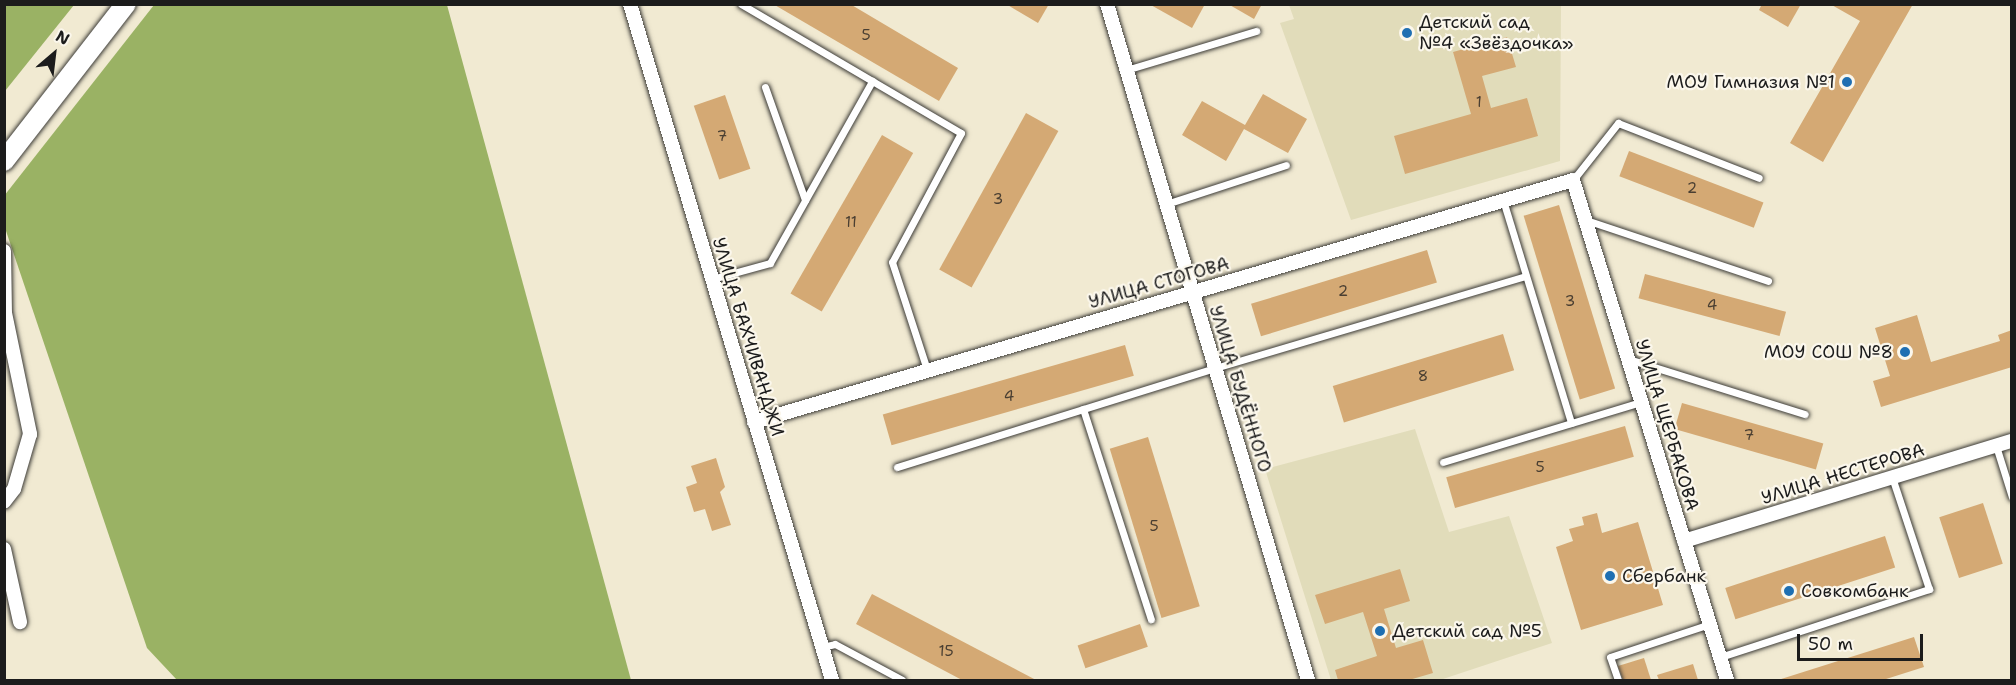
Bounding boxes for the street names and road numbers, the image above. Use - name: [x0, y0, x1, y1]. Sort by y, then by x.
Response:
- street label: УЛИЦА БАХЧИВАНДЖИ: [707, 235, 789, 439]
- street label: УЛИЦА СТОГОВА: [1086, 253, 1232, 313]
- street label: УЛИЦА БУДЁННОГО: [1204, 303, 1276, 475]
- street label: УЛИЦА ЩЕРБАКОВА: [1631, 337, 1703, 513]
- street label: УЛИЦА НЕСТЕРОВА: [1759, 439, 1927, 509]

